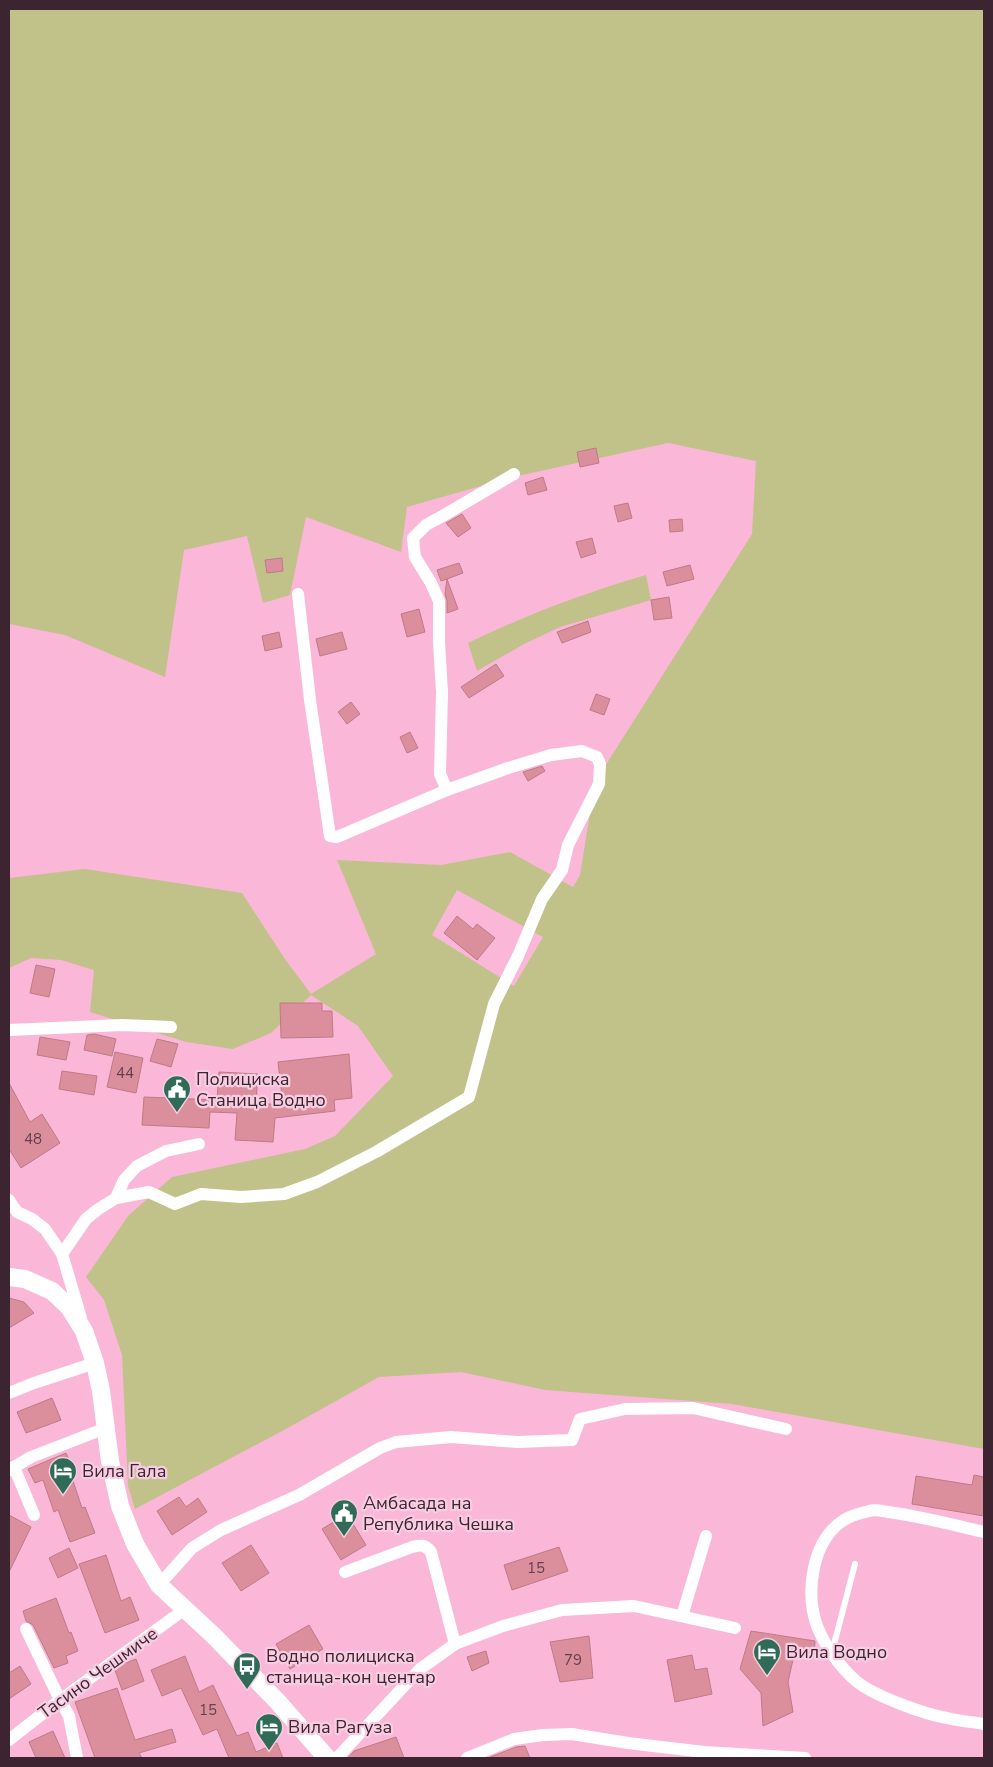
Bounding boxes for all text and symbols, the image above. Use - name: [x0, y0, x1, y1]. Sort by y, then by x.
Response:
- house number: 44: [116, 1063, 134, 1083]
- place label: Полициска Станица Водно: [196, 1067, 326, 1112]
- public building icon: Полициска Станица Водно: [162, 1074, 192, 1113]
- house number: 48: [24, 1129, 42, 1149]
- hotel icon: Вила Гала: [48, 1456, 78, 1495]
- place label: Вила Гала: [82, 1459, 166, 1483]
- place label: Амбасада на Република Чешка: [363, 1491, 514, 1536]
- public building icon: Амбасада на Република Чешка: [329, 1498, 359, 1537]
- house number: 15: [527, 1558, 545, 1578]
- street label: Тасино Чешмиче: [34, 1622, 162, 1724]
- hotel icon: Вила Водно: [752, 1637, 782, 1676]
- place label: Вила Водно: [786, 1640, 887, 1664]
- place label: Водно полициска станица-кон центар: [266, 1644, 436, 1689]
- house number: 79: [564, 1650, 582, 1670]
- bus stop icon: Водно полициска станица-кон центар: [232, 1651, 262, 1690]
- house number: 15: [199, 1700, 217, 1720]
- hotel icon: Вила Рагуза: [254, 1712, 284, 1751]
- place label: Вила Рагуза: [288, 1715, 392, 1739]

